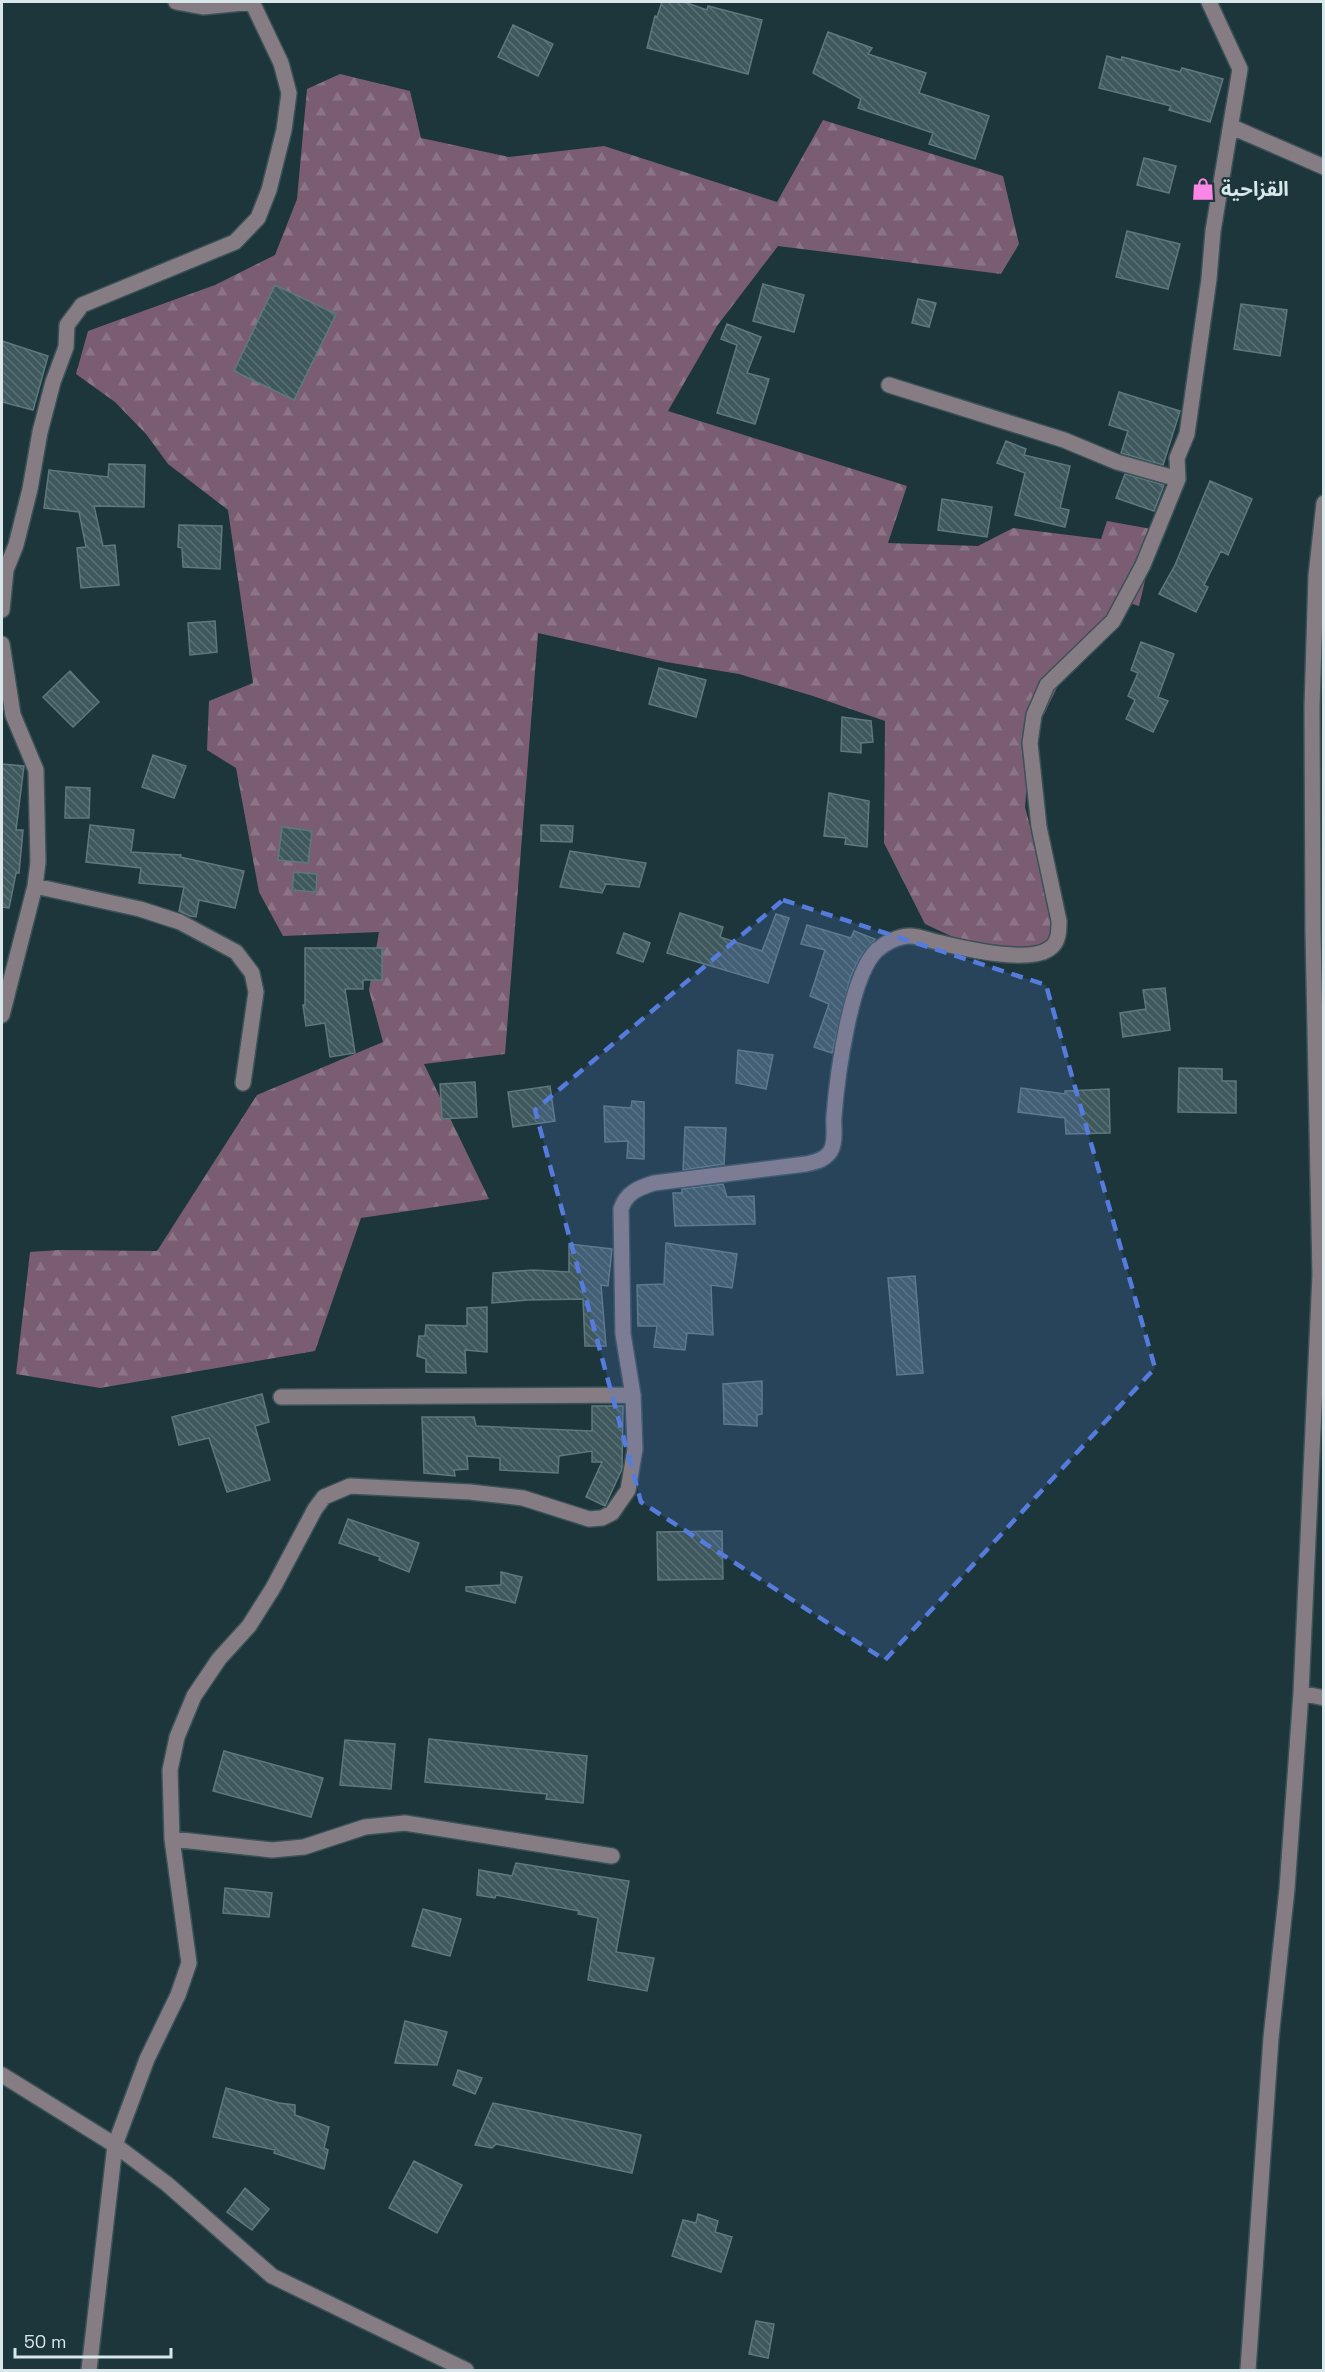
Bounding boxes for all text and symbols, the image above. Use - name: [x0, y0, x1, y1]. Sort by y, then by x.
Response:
- shop icon: القزاحية: [1190, 176, 1216, 202]
- place label: القزاحية: [1221, 176, 1289, 202]
- scale bar: [15, 2321, 171, 2359]
- text: 50 m: [24, 2330, 66, 2353]

